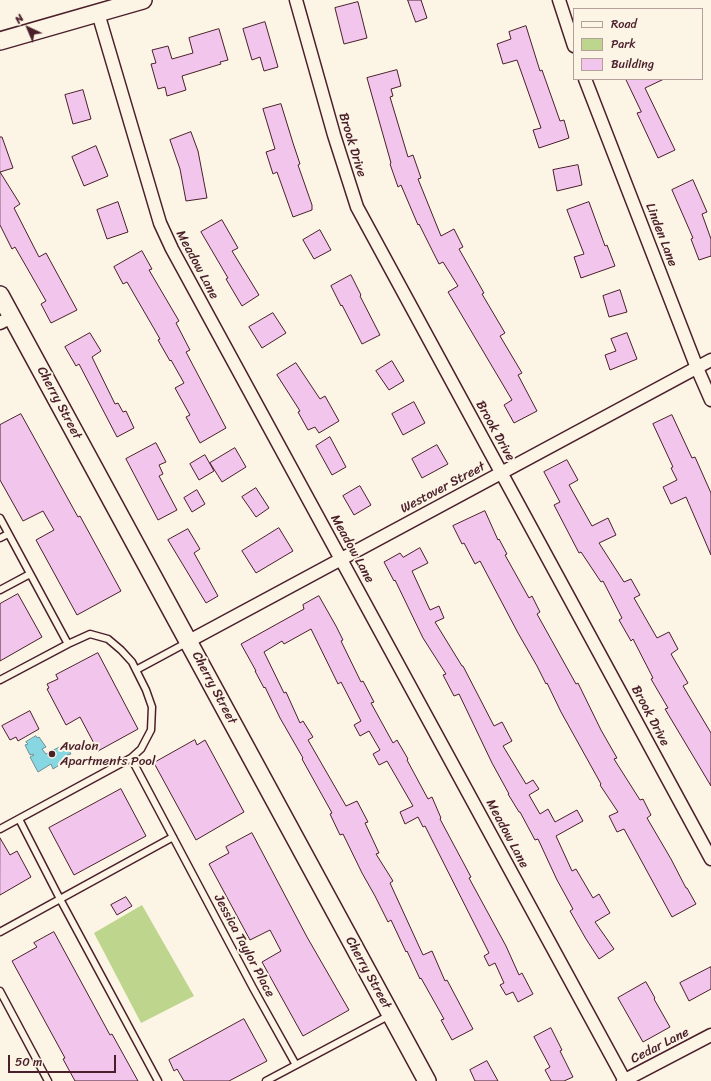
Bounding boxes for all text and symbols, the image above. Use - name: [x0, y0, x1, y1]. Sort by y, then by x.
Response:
- north arrow: [8, 8, 48, 48]
- legend: [573, 8, 703, 80]
- text: N: [10, 10, 29, 28]
- text: Road: [611, 13, 637, 35]
- text: Park: [611, 33, 636, 55]
- text: Building: [611, 53, 654, 75]
- street label: Brook Drive: [335, 111, 369, 179]
- street label: Linden Lane: [642, 201, 680, 269]
- street label: Meadow Lane: [172, 228, 222, 302]
- street label: Cherry Street: [33, 364, 85, 442]
- street label: Brook Drive: [472, 398, 518, 464]
- street label: Westover Street: [398, 459, 488, 517]
- street label: Meadow Lane: [327, 512, 377, 586]
- street label: Cherry Street: [188, 649, 240, 727]
- street label: Brook Drive: [628, 683, 672, 749]
- place label: Avalon Apartments Pool: [60, 739, 156, 770]
- marker: Avalon Apartments Pool: [47, 749, 57, 759]
- street label: Meadow Lane: [482, 797, 532, 871]
- street label: Jessica Taylor Place: [210, 892, 278, 1000]
- street label: Cherry Street: [342, 934, 394, 1012]
- street label: Cedar Lane: [628, 1025, 692, 1067]
- scale bar: [10, 1047, 118, 1073]
- text: 50 m: [15, 1051, 42, 1073]

